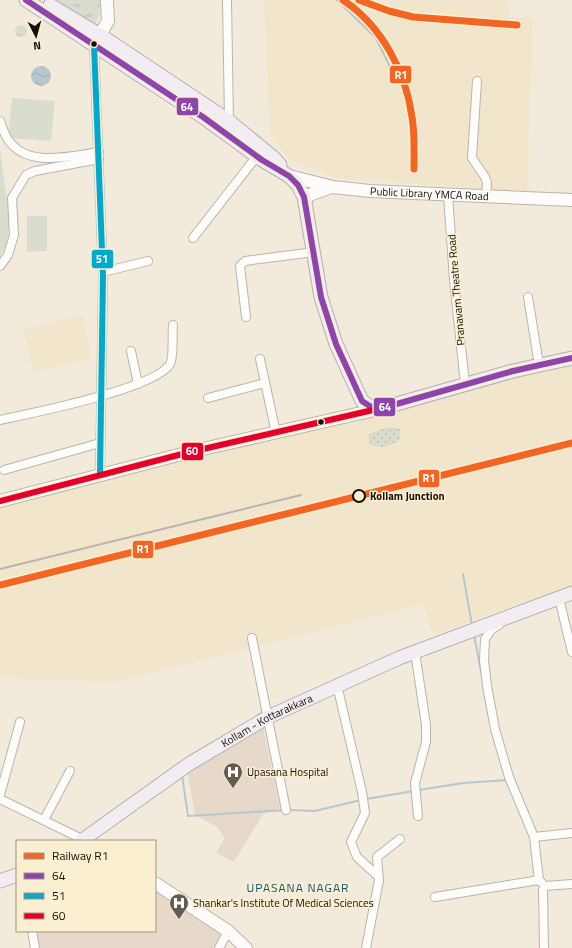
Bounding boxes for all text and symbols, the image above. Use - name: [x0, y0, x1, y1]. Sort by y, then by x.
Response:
- north arrow: [16, 16, 56, 56]
- text: N: [32, 38, 42, 54]
- unlabelled marker: [89, 39, 99, 49]
- line badge: R1: [389, 65, 412, 84]
- text: R1: [395, 67, 407, 83]
- line badge: 64: [176, 97, 199, 116]
- text: 64: [181, 99, 193, 115]
- street label: Public Library YMCA Road: [370, 183, 489, 204]
- street label: Pranavam Theatre Road: [443, 234, 469, 346]
- line badge: 51: [91, 249, 114, 269]
- text: 51: [96, 251, 108, 267]
- line badge: 64: [373, 397, 396, 417]
- text: 64: [379, 399, 391, 415]
- unlabelled marker: [316, 417, 326, 427]
- line badge: 60: [181, 442, 204, 461]
- text: 60: [186, 443, 198, 459]
- line badge: R1: [418, 469, 440, 488]
- text: R1: [423, 470, 435, 486]
- place label: Kollam Junction: [370, 488, 445, 504]
- marker: Kollam Junction: [352, 489, 366, 503]
- line badge: R1: [132, 540, 154, 559]
- text: R1: [137, 541, 149, 557]
- street label: Kollam - Kottarakkara: [218, 690, 316, 751]
- hospital icon: Upasana Hospital: [222, 761, 244, 789]
- place label: Upasana Hospital: [247, 764, 328, 780]
- legend: [16, 840, 156, 932]
- text: Railway R1: [52, 846, 108, 865]
- text: 64: [52, 866, 66, 885]
- district label: UPASANA NAGAR: [246, 878, 350, 897]
- text: 51: [52, 886, 65, 905]
- hospital icon: Shankar's Institute Of Medical Sciences: [168, 892, 190, 920]
- place label: Shankar's Institute Of Medical Sciences: [193, 895, 374, 911]
- text: 60: [52, 906, 66, 925]

